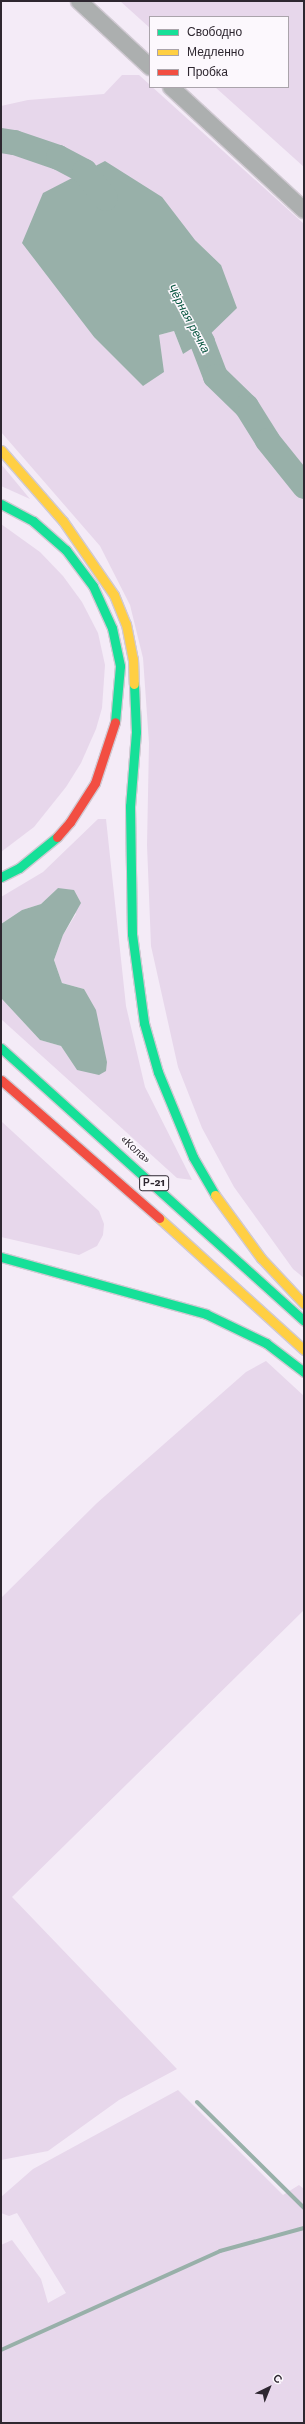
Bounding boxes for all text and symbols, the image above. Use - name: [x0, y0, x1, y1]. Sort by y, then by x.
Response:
- legend: [149, 16, 289, 88]
- text: Свободно: [187, 25, 242, 39]
- text: Медленно: [187, 45, 244, 59]
- text: Пробка: [187, 65, 228, 79]
- water label: Чёрная речка: [164, 282, 212, 356]
- street label: «Кола»: [117, 1133, 153, 1167]
- road number: Р-21: [139, 1175, 169, 1191]
- north arrow: [249, 2368, 289, 2408]
- text: С: [270, 2371, 285, 2386]

